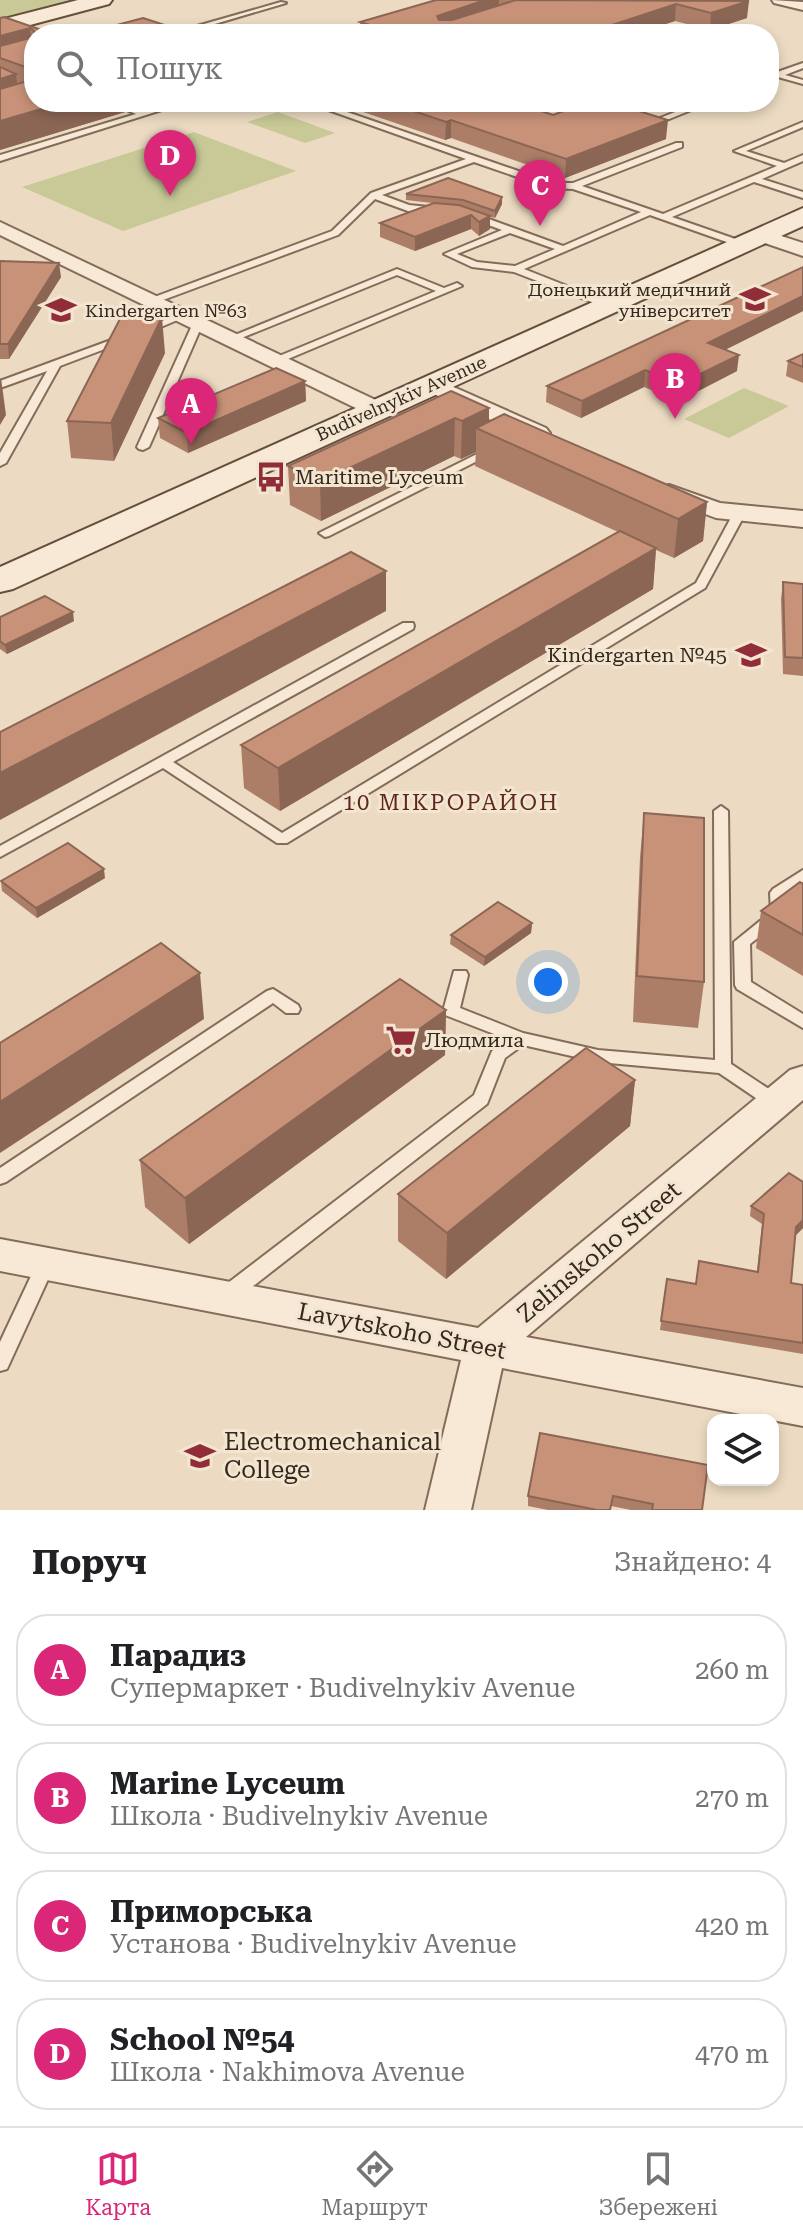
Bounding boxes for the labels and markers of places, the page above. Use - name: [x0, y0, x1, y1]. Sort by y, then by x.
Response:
- pin: D: [144, 130, 196, 196]
- pin: C: [514, 160, 566, 226]
- place label: Донецький медичний університет: [528, 279, 731, 321]
- school or university icon: Донецький медичний університет: [738, 282, 772, 316]
- school or university icon: Kindergarten №63: [44, 293, 78, 327]
- place label: Kindergarten №63: [85, 300, 247, 321]
- pin: B: [649, 353, 701, 419]
- pin: A: [165, 378, 217, 444]
- bus stop icon: Maritime Lyceum: [254, 460, 288, 494]
- place label: Maritime Lyceum: [295, 465, 464, 489]
- school or university icon: Kindergarten №45: [734, 638, 768, 672]
- place label: Kindergarten №45: [547, 643, 727, 667]
- supermarket icon: Людмила: [384, 1023, 418, 1057]
- place label: Людмила: [425, 1028, 524, 1052]
- place label: Electromechanical College: [224, 1428, 441, 1484]
- school or university icon: Electromechanical College: [183, 1439, 217, 1473]

